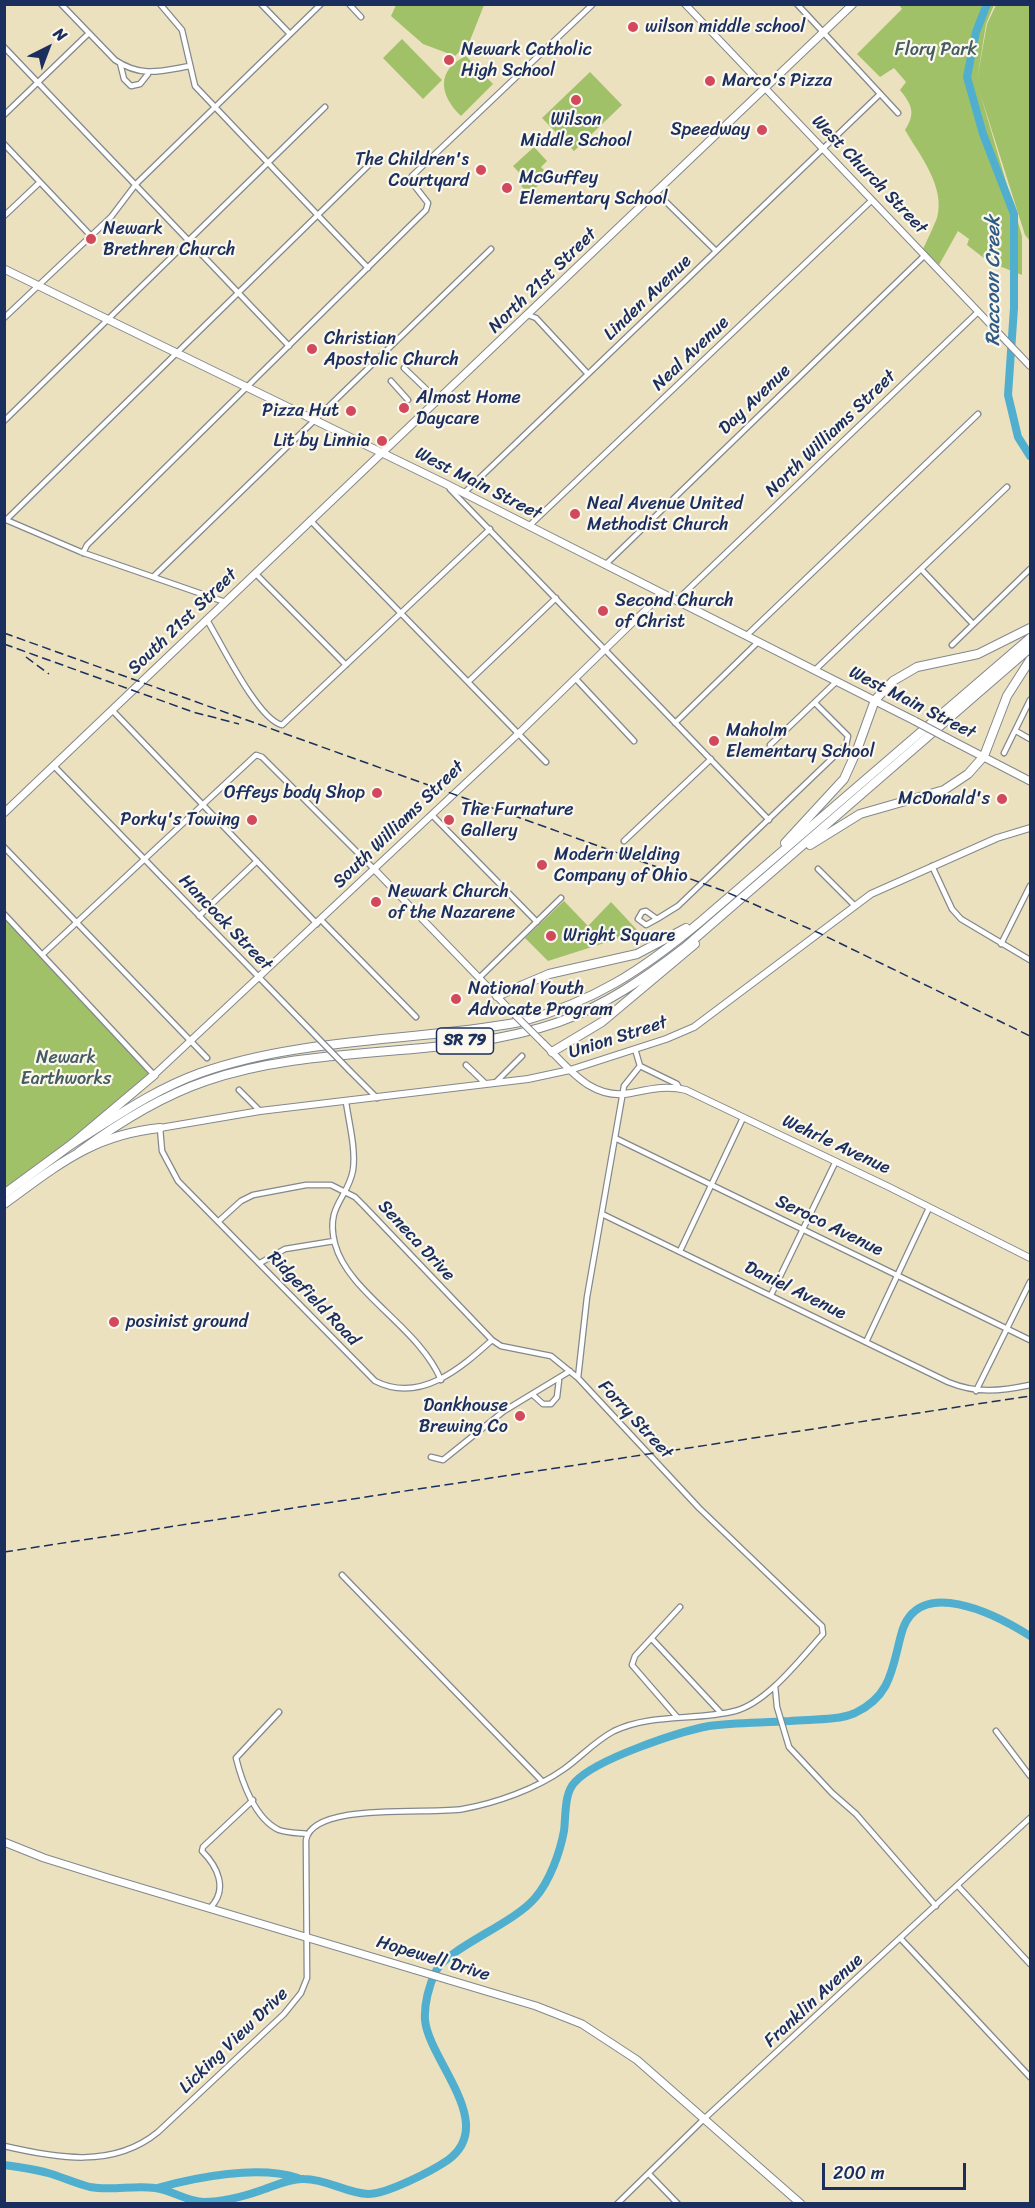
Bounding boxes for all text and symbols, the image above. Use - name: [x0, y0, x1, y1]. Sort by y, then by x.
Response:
- place label: wilson middle school: [645, 16, 805, 38]
- north arrow: [18, 18, 78, 78]
- text: N: [47, 20, 74, 49]
- marker: wilson middle school: [626, 20, 640, 34]
- place label: Newark Catholic High School: [461, 39, 592, 82]
- park label: Flory Park: [895, 39, 977, 61]
- marker: Newark Catholic High School: [442, 53, 456, 67]
- place label: Marco's Pizza: [722, 70, 832, 92]
- marker: Marco's Pizza: [703, 74, 717, 88]
- marker: Wilson Middle School: [569, 93, 583, 107]
- place label: Wilson Middle School: [521, 109, 631, 152]
- street label: West Church Street: [807, 111, 931, 239]
- place label: Speedway: [670, 119, 750, 141]
- marker: Speedway: [755, 123, 769, 137]
- place label: The Children's Courtyard: [355, 149, 469, 192]
- marker: The Children's Courtyard: [474, 163, 488, 177]
- place label: McGuffey Elementary School: [519, 167, 668, 210]
- marker: McGuffey Elementary School: [500, 181, 514, 195]
- water label: Raccoon Creek: [982, 216, 1006, 346]
- place label: Newark Brethren Church: [103, 218, 235, 260]
- street label: North 21st Street: [484, 224, 602, 338]
- marker: Newark Brethren Church: [84, 232, 98, 246]
- street label: Linden Avenue: [600, 251, 696, 345]
- street label: Neal Avenue: [648, 312, 734, 396]
- place label: Christian Apostolic Church: [324, 328, 459, 370]
- marker: Christian Apostolic Church: [305, 342, 319, 356]
- street label: Day Avenue: [715, 361, 795, 439]
- street label: North Williams Street: [761, 366, 901, 502]
- place label: Almost Home Daycare: [416, 387, 521, 430]
- place label: Pizza Hut: [262, 400, 339, 422]
- marker: Almost Home Daycare: [397, 401, 411, 415]
- marker: Pizza Hut: [344, 404, 358, 418]
- place label: Lit by Linnia: [274, 430, 370, 452]
- marker: Lit by Linnia: [375, 434, 389, 448]
- street label: West Main Street: [411, 443, 545, 525]
- place label: Neal Avenue United Methodist Church: [587, 493, 743, 536]
- marker: Neal Avenue United Methodist Church: [568, 507, 582, 521]
- street label: South 21st Street: [124, 564, 242, 680]
- place label: Second Church of Christ: [615, 590, 734, 632]
- marker: Second Church of Christ: [596, 604, 610, 618]
- street label: West Main Street: [845, 662, 979, 744]
- place label: Maholm Elementary School: [726, 720, 875, 762]
- marker: Maholm Elementary School: [707, 734, 721, 748]
- street label: South Williams Street: [329, 757, 469, 893]
- place label: Offeys body Shop: [224, 782, 365, 804]
- marker: Offeys body Shop: [370, 786, 384, 800]
- place label: McDonald's: [898, 788, 990, 810]
- marker: McDonald's: [995, 792, 1009, 806]
- place label: The Furnature Gallery: [461, 799, 573, 842]
- place label: Porky's Towing: [120, 809, 240, 831]
- marker: Porky's Towing: [245, 813, 259, 827]
- marker: The Furnature Gallery: [442, 813, 456, 827]
- place label: Modern Welding Company of Ohio: [554, 844, 688, 886]
- marker: Modern Welding Company of Ohio: [535, 858, 549, 872]
- street label: Hancock Street: [174, 870, 276, 976]
- place label: Newark Church of the Nazarene: [388, 881, 515, 924]
- marker: Newark Church of the Nazarene: [369, 895, 383, 909]
- place label: Wright Square: [563, 925, 675, 947]
- marker: Wright Square: [544, 929, 558, 943]
- place label: National Youth Advocate Program: [468, 978, 613, 1020]
- marker: National Youth Advocate Program: [449, 992, 463, 1006]
- street label: Union Street: [566, 1012, 670, 1064]
- road number: SR 79: [436, 1028, 494, 1054]
- park label: Newark Earthworks: [21, 1047, 111, 1090]
- street label: Wehrle Avenue: [779, 1111, 893, 1179]
- street label: Seroco Avenue: [772, 1191, 886, 1261]
- street label: Seneca Drive: [373, 1196, 459, 1286]
- street label: Ridgefield Road: [262, 1247, 364, 1351]
- street label: Daniel Avenue: [741, 1257, 849, 1325]
- place label: posinist ground: [126, 1311, 248, 1333]
- marker: posinist ground: [107, 1315, 121, 1329]
- street label: Forry Street: [593, 1376, 677, 1464]
- place label: Dankhouse Brewing Co: [419, 1395, 508, 1438]
- marker: Dankhouse Brewing Co: [513, 1409, 527, 1423]
- street label: Hopewell Drive: [374, 1932, 492, 1986]
- street label: Franklin Avenue: [760, 1950, 868, 2052]
- street label: Licking View Drive: [175, 1984, 293, 2098]
- scale bar: [825, 2151, 969, 2189]
- text: 200 m: [833, 2157, 885, 2189]

